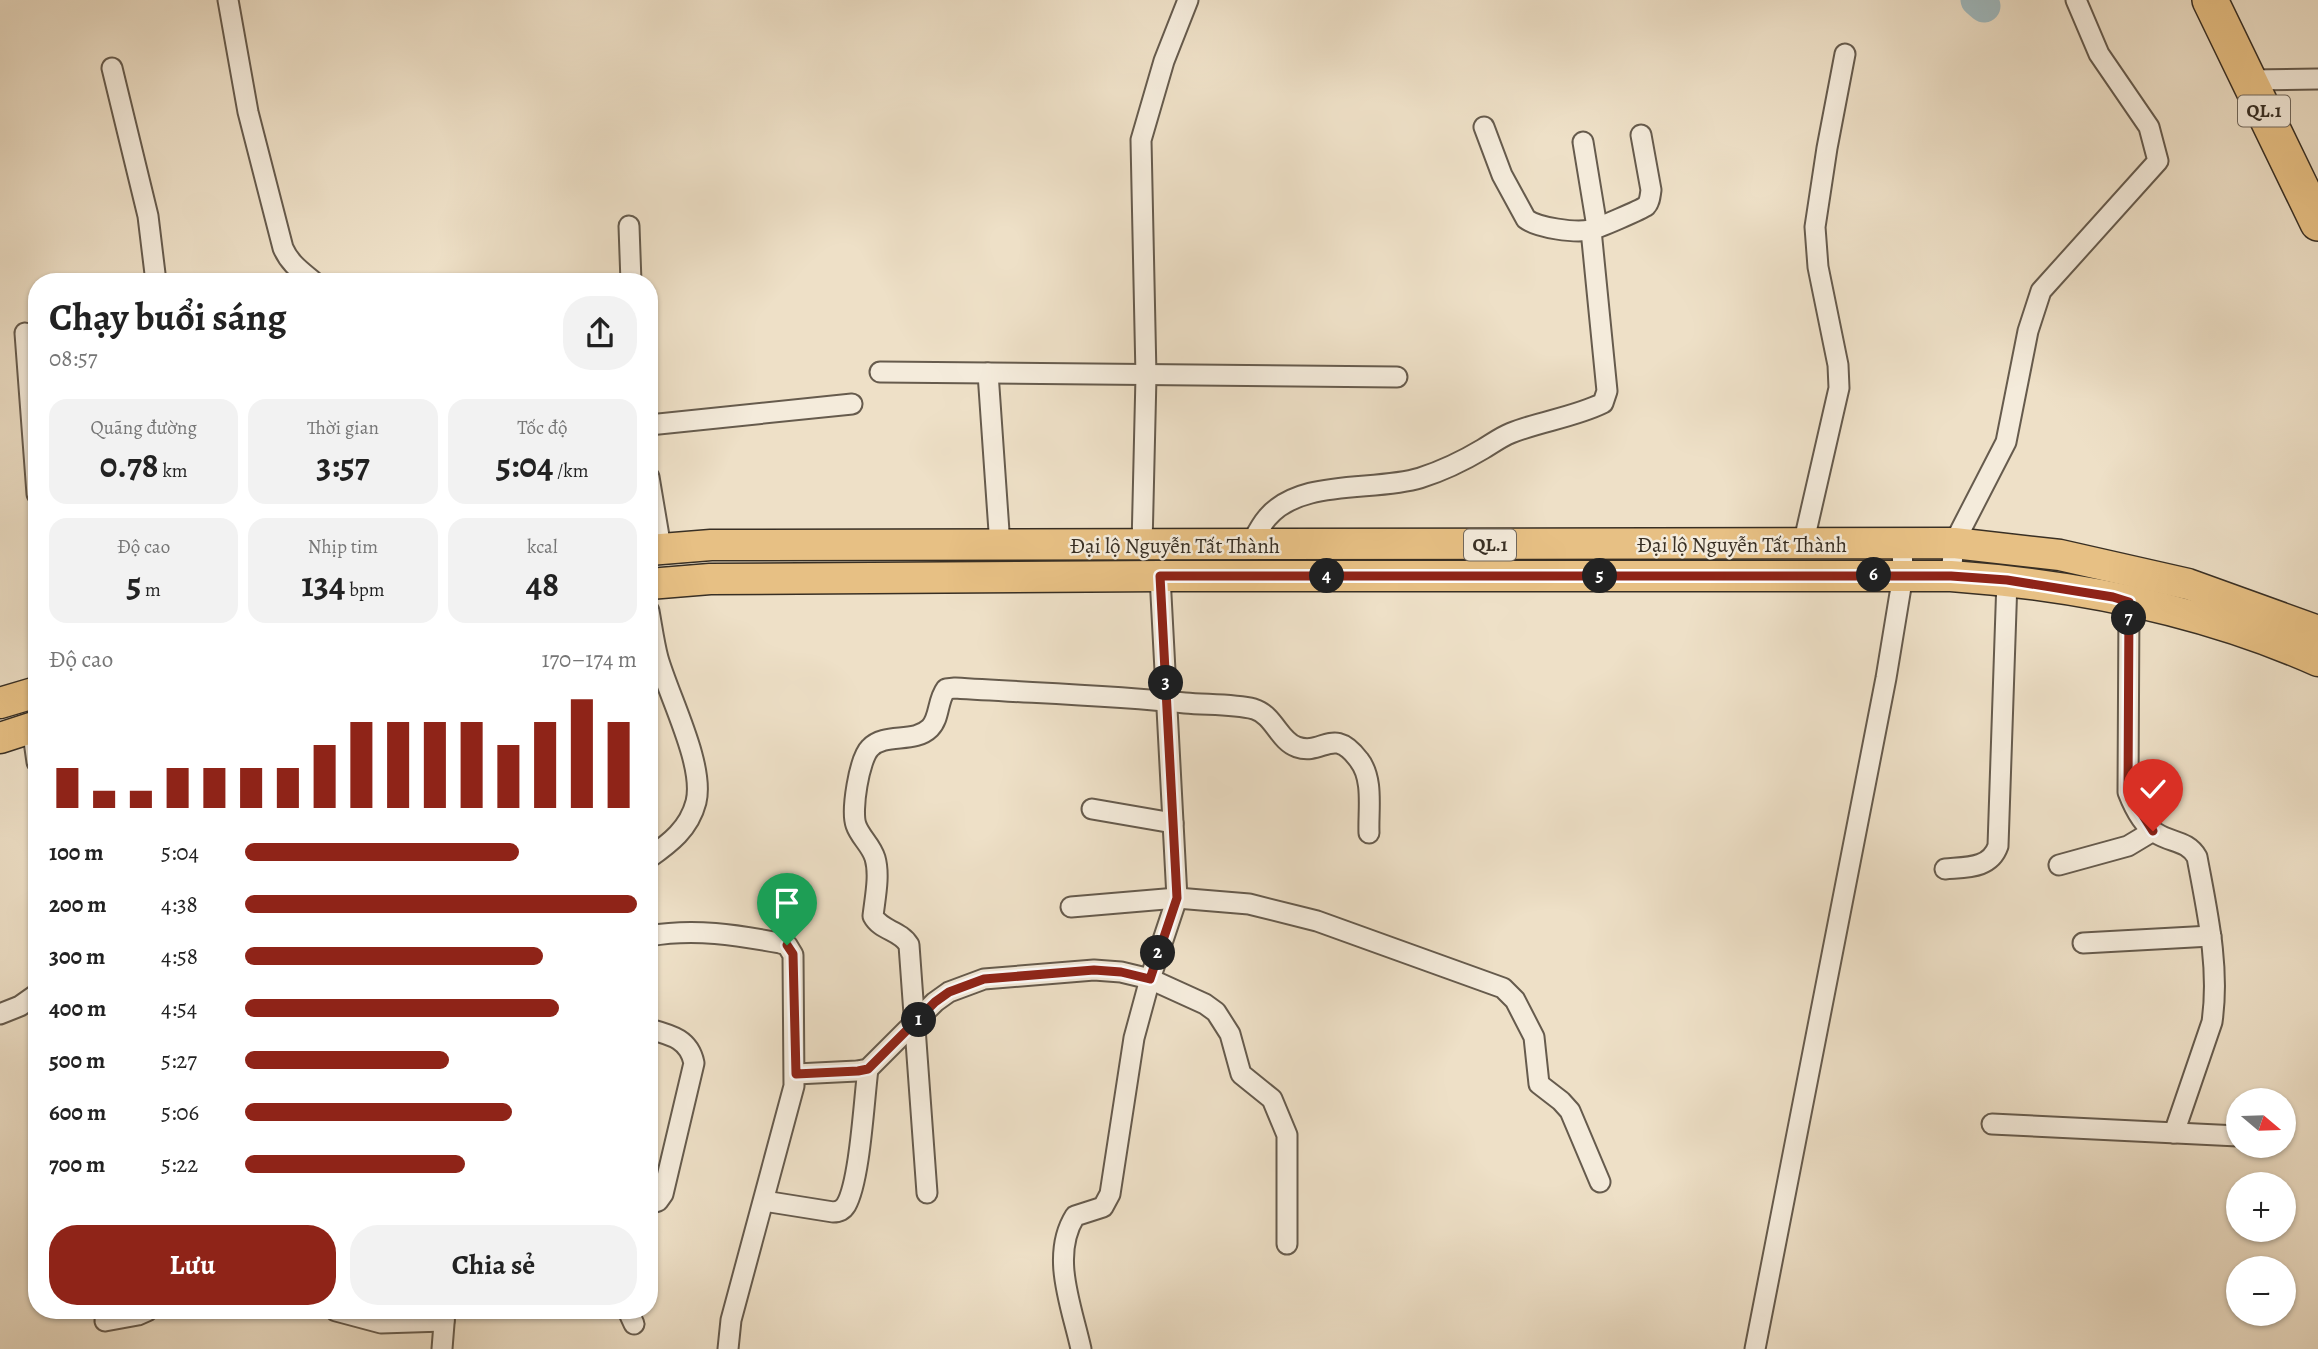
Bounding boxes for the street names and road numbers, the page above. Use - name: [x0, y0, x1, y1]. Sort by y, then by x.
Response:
- road number: QL.1: [2238, 96, 2290, 127]
- road number: QL.1: [1464, 530, 1516, 560]
- street label: Đại lộ Nguyễn Tất Thành: [1637, 531, 1847, 559]
- street label: Đại lộ Nguyễn Tất Thành: [1070, 532, 1280, 560]

